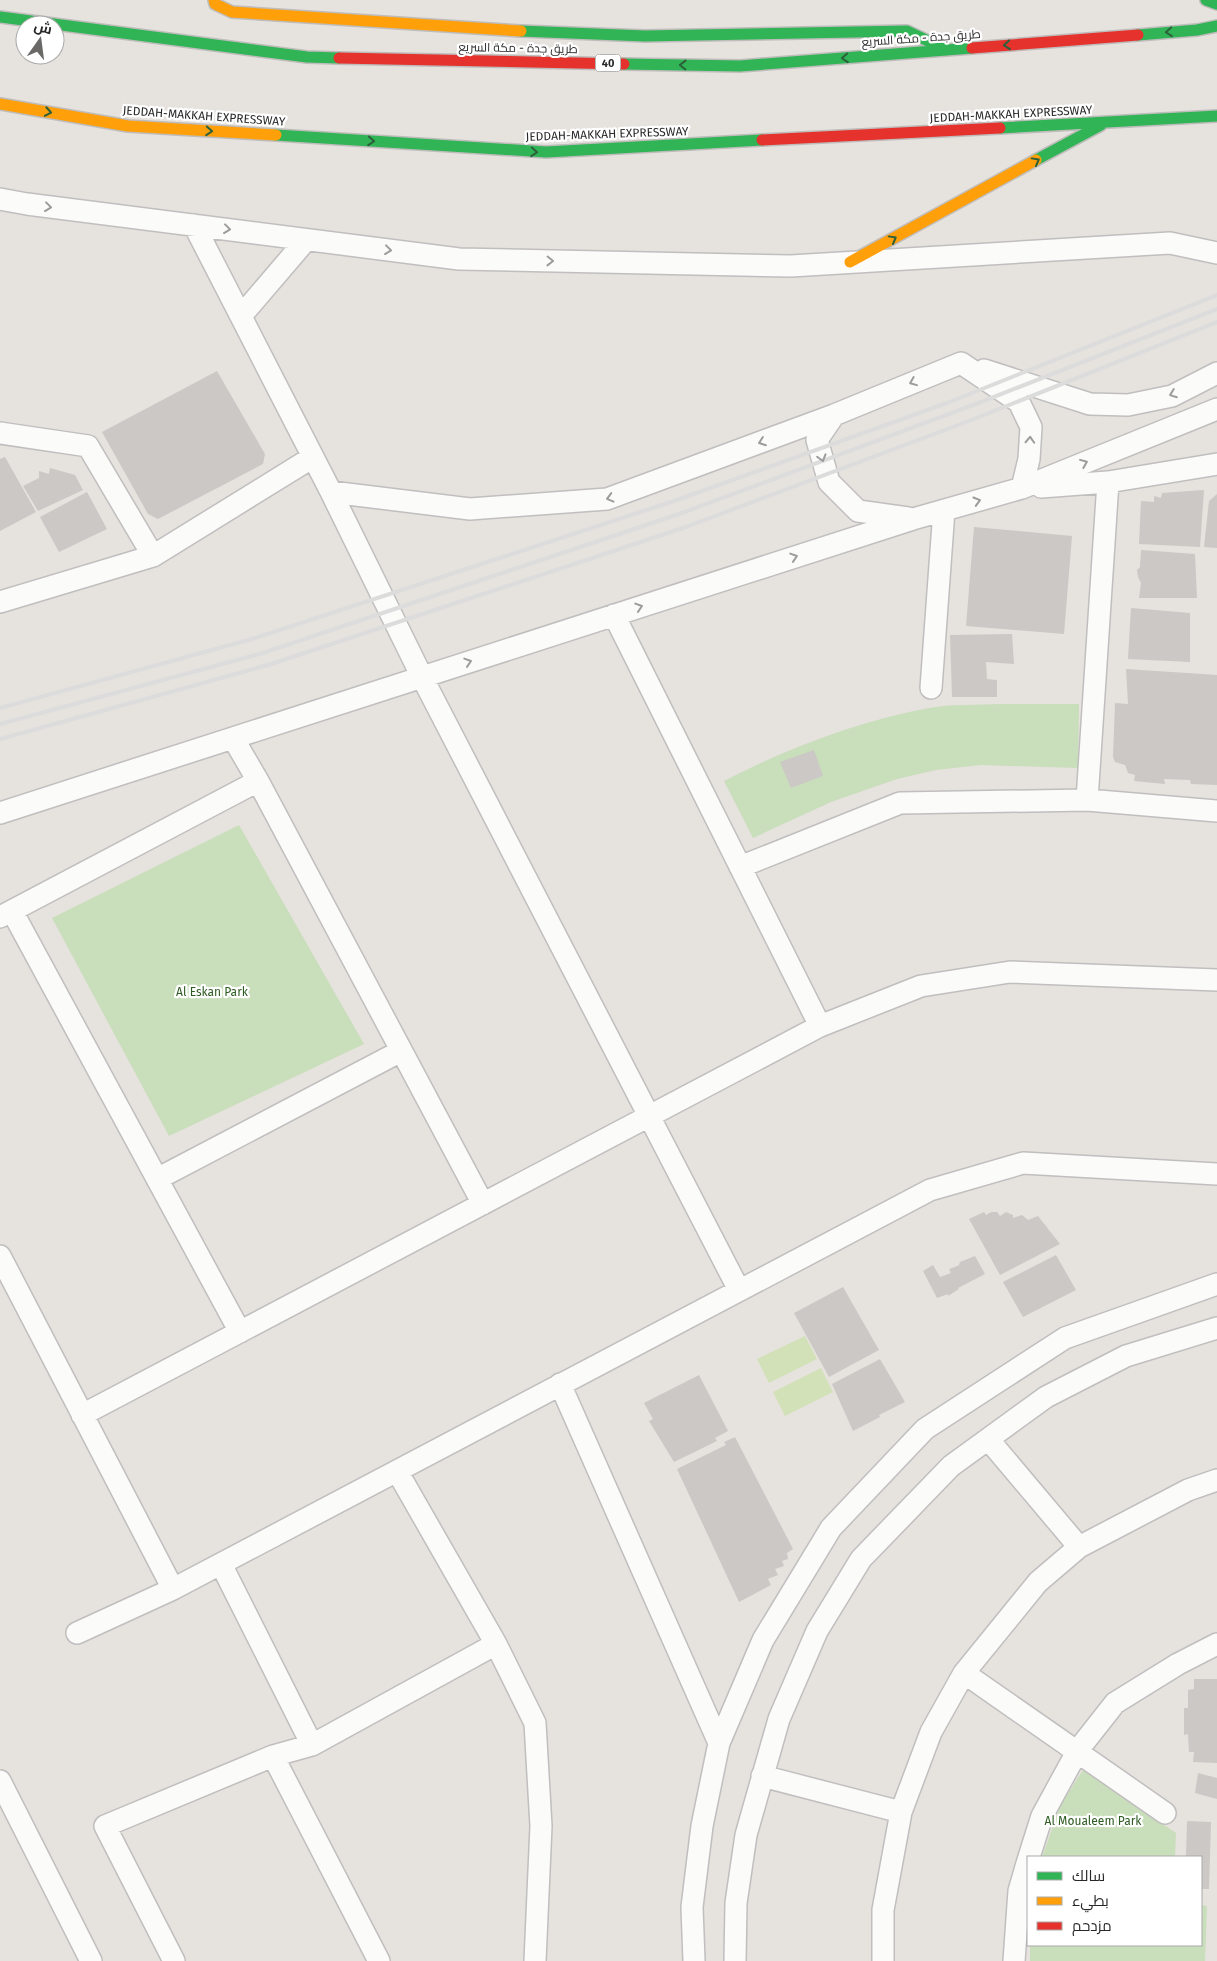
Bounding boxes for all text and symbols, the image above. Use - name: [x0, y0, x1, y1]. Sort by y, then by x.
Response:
- north arrow: [15, 15, 65, 65]
- text: ش: [32, 17, 54, 38]
- one-way arrow: [1164, 26, 1172, 37]
- street label: طريق جدة - مكة السريع: [861, 27, 981, 50]
- one-way arrow: [1003, 39, 1011, 50]
- street label: طريق جدة - مكة السريع: [458, 40, 578, 57]
- one-way arrow: [841, 52, 849, 63]
- road number: 40: [596, 54, 620, 72]
- one-way arrow: [678, 59, 686, 70]
- street label: JEDDAH-MAKKAH EXPRESSWAY: [122, 103, 286, 129]
- street label: JEDDAH-MAKKAH EXPRESSWAY: [929, 103, 1093, 125]
- one-way arrow: [44, 107, 52, 117]
- street label: JEDDAH-MAKKAH EXPRESSWAY: [525, 124, 689, 144]
- one-way arrow: [205, 125, 213, 136]
- one-way arrow: [368, 136, 376, 147]
- one-way arrow: [530, 146, 538, 157]
- one-way arrow: [1030, 157, 1039, 167]
- one-way arrow: [44, 201, 52, 212]
- one-way arrow: [222, 224, 231, 234]
- one-way arrow: [888, 235, 897, 245]
- one-way arrow: [384, 244, 392, 255]
- one-way arrow: [546, 256, 554, 266]
- one-way arrow: [909, 376, 918, 387]
- one-way arrow: [1169, 388, 1178, 399]
- one-way arrow: [758, 436, 767, 446]
- one-way arrow: [1024, 436, 1035, 444]
- one-way arrow: [817, 453, 827, 461]
- one-way arrow: [1079, 459, 1088, 470]
- one-way arrow: [606, 492, 614, 502]
- one-way arrow: [973, 497, 981, 507]
- one-way arrow: [789, 553, 798, 563]
- one-way arrow: [635, 603, 643, 613]
- one-way arrow: [463, 658, 472, 668]
- park label: Al Eskan Park: [176, 985, 249, 999]
- park label: Al Moualeem Park: [1045, 1814, 1142, 1828]
- legend: [1027, 1856, 1202, 1946]
- text: سالك: [1072, 1867, 1105, 1885]
- text: بطيء: [1072, 1892, 1109, 1913]
- text: مزدحم: [1072, 1917, 1112, 1936]

